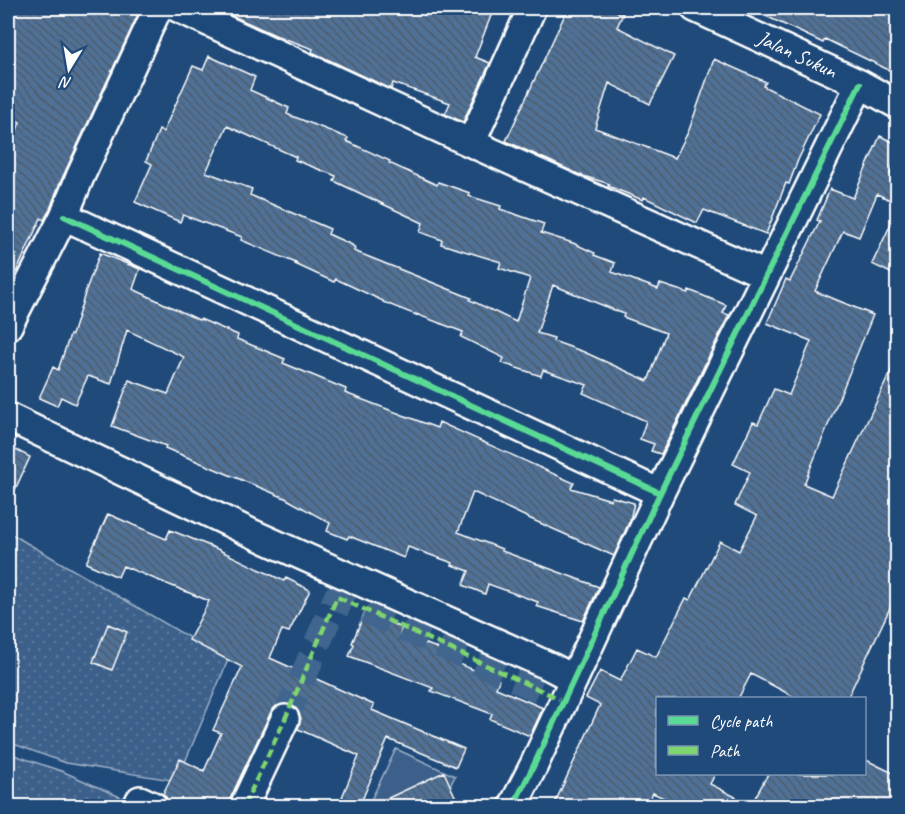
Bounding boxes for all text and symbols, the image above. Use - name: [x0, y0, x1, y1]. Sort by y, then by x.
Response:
- street label: Jalan Sukun: [752, 24, 841, 84]
- north arrow: [39, 39, 99, 99]
- text: N: [57, 71, 73, 94]
- legend: [656, 697, 866, 775]
- text: Cycle path: [710, 710, 773, 732]
- text: Path: [710, 740, 740, 762]

